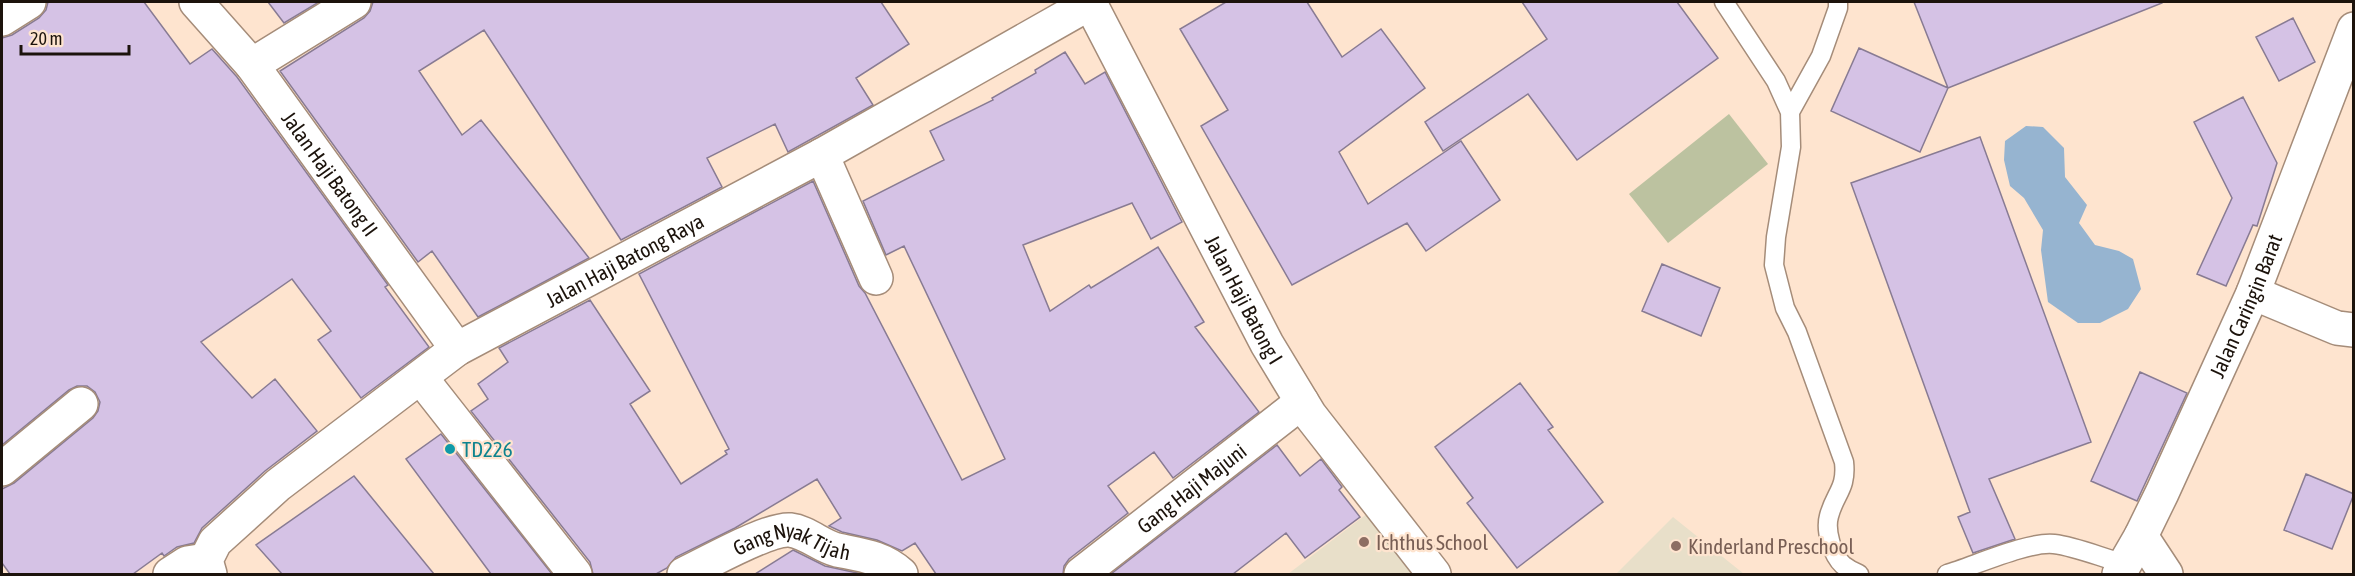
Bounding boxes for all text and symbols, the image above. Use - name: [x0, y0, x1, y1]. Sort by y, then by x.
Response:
- scale bar: [21, 18, 129, 56]
- text: 20 m: [30, 28, 62, 49]
- street label: Jalan Haji Batong II: [277, 106, 383, 240]
- street label: Jalan Haji Batong Raya: [541, 208, 708, 312]
- street label: Jalan Caringin Barat: [2204, 230, 2286, 381]
- street label: Jalan Haji Batong I: [1200, 231, 1288, 368]
- place label: TD226: [462, 437, 513, 461]
- street label: Gang Haji Majuni: [1132, 438, 1251, 538]
- marker: TD226: [443, 442, 457, 456]
- street label: Gang Nyak Tijah: [729, 518, 852, 564]
- place label: Ichthus School: [1376, 530, 1488, 554]
- place label: Kinderland Preschool: [1688, 534, 1854, 558]
- marker: Ichthus School: [1357, 535, 1371, 549]
- marker: Kinderland Preschool: [1669, 539, 1683, 553]

